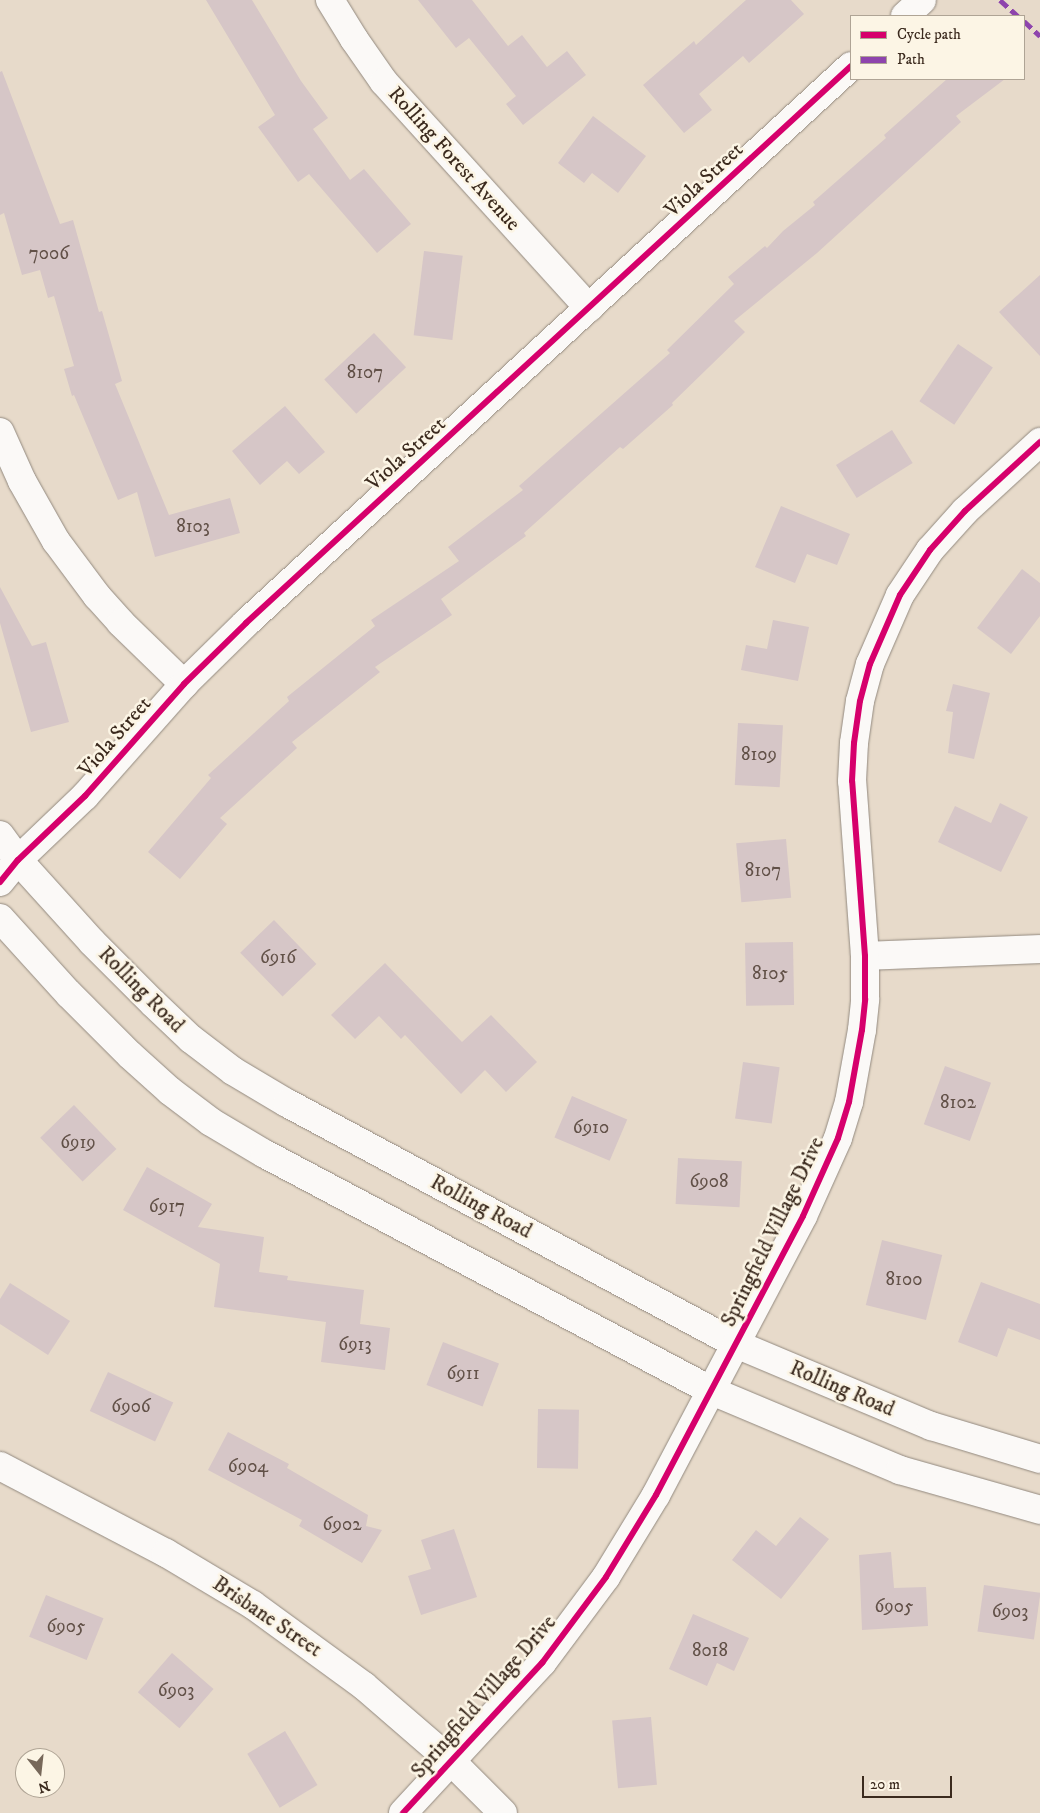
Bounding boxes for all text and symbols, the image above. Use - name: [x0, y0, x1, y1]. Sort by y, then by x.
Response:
- legend: [850, 15, 1025, 80]
- text: Cycle path: [897, 25, 961, 44]
- text: Path: [897, 50, 925, 69]
- street label: Rolling Forest Avenue: [383, 82, 525, 236]
- street label: Viola Street: [660, 137, 748, 223]
- house number: 7006: [29, 243, 69, 265]
- house number: 8107: [347, 362, 383, 384]
- street label: Viola Street: [361, 412, 451, 496]
- house number: 8103: [176, 516, 210, 538]
- street label: Viola Street: [73, 692, 157, 782]
- house number: 8109: [741, 744, 777, 766]
- house number: 8107: [745, 860, 781, 882]
- street label: Rolling Road: [93, 942, 189, 1038]
- house number: 6916: [260, 947, 296, 969]
- house number: 8105: [752, 963, 788, 985]
- house number: 8102: [940, 1092, 976, 1114]
- house number: 6910: [573, 1117, 609, 1139]
- house number: 6919: [60, 1132, 96, 1154]
- street label: Springfield Village Drive: [716, 1133, 830, 1331]
- street label: Rolling Road: [426, 1170, 536, 1244]
- house number: 6908: [689, 1171, 729, 1193]
- house number: 6917: [149, 1196, 185, 1218]
- house number: 8100: [886, 1269, 922, 1291]
- house number: 6913: [338, 1334, 372, 1356]
- street label: Rolling Road: [786, 1356, 898, 1422]
- house number: 6911: [446, 1363, 480, 1385]
- house number: 6906: [111, 1396, 151, 1418]
- house number: 6904: [228, 1456, 268, 1478]
- house number: 6902: [323, 1514, 361, 1536]
- street label: Brisbane Street: [208, 1571, 326, 1663]
- house number: 6905: [874, 1596, 914, 1618]
- house number: 6903: [992, 1601, 1028, 1623]
- street label: Springfield Village Drive: [406, 1610, 562, 1784]
- house number: 6905: [46, 1616, 86, 1638]
- house number: 8018: [692, 1640, 728, 1662]
- house number: 6903: [158, 1680, 194, 1702]
- north arrow: [15, 1748, 65, 1798]
- scale bar: [865, 1766, 955, 1798]
- text: 20 m: [870, 1775, 900, 1794]
- text: N: [36, 1776, 52, 1797]

